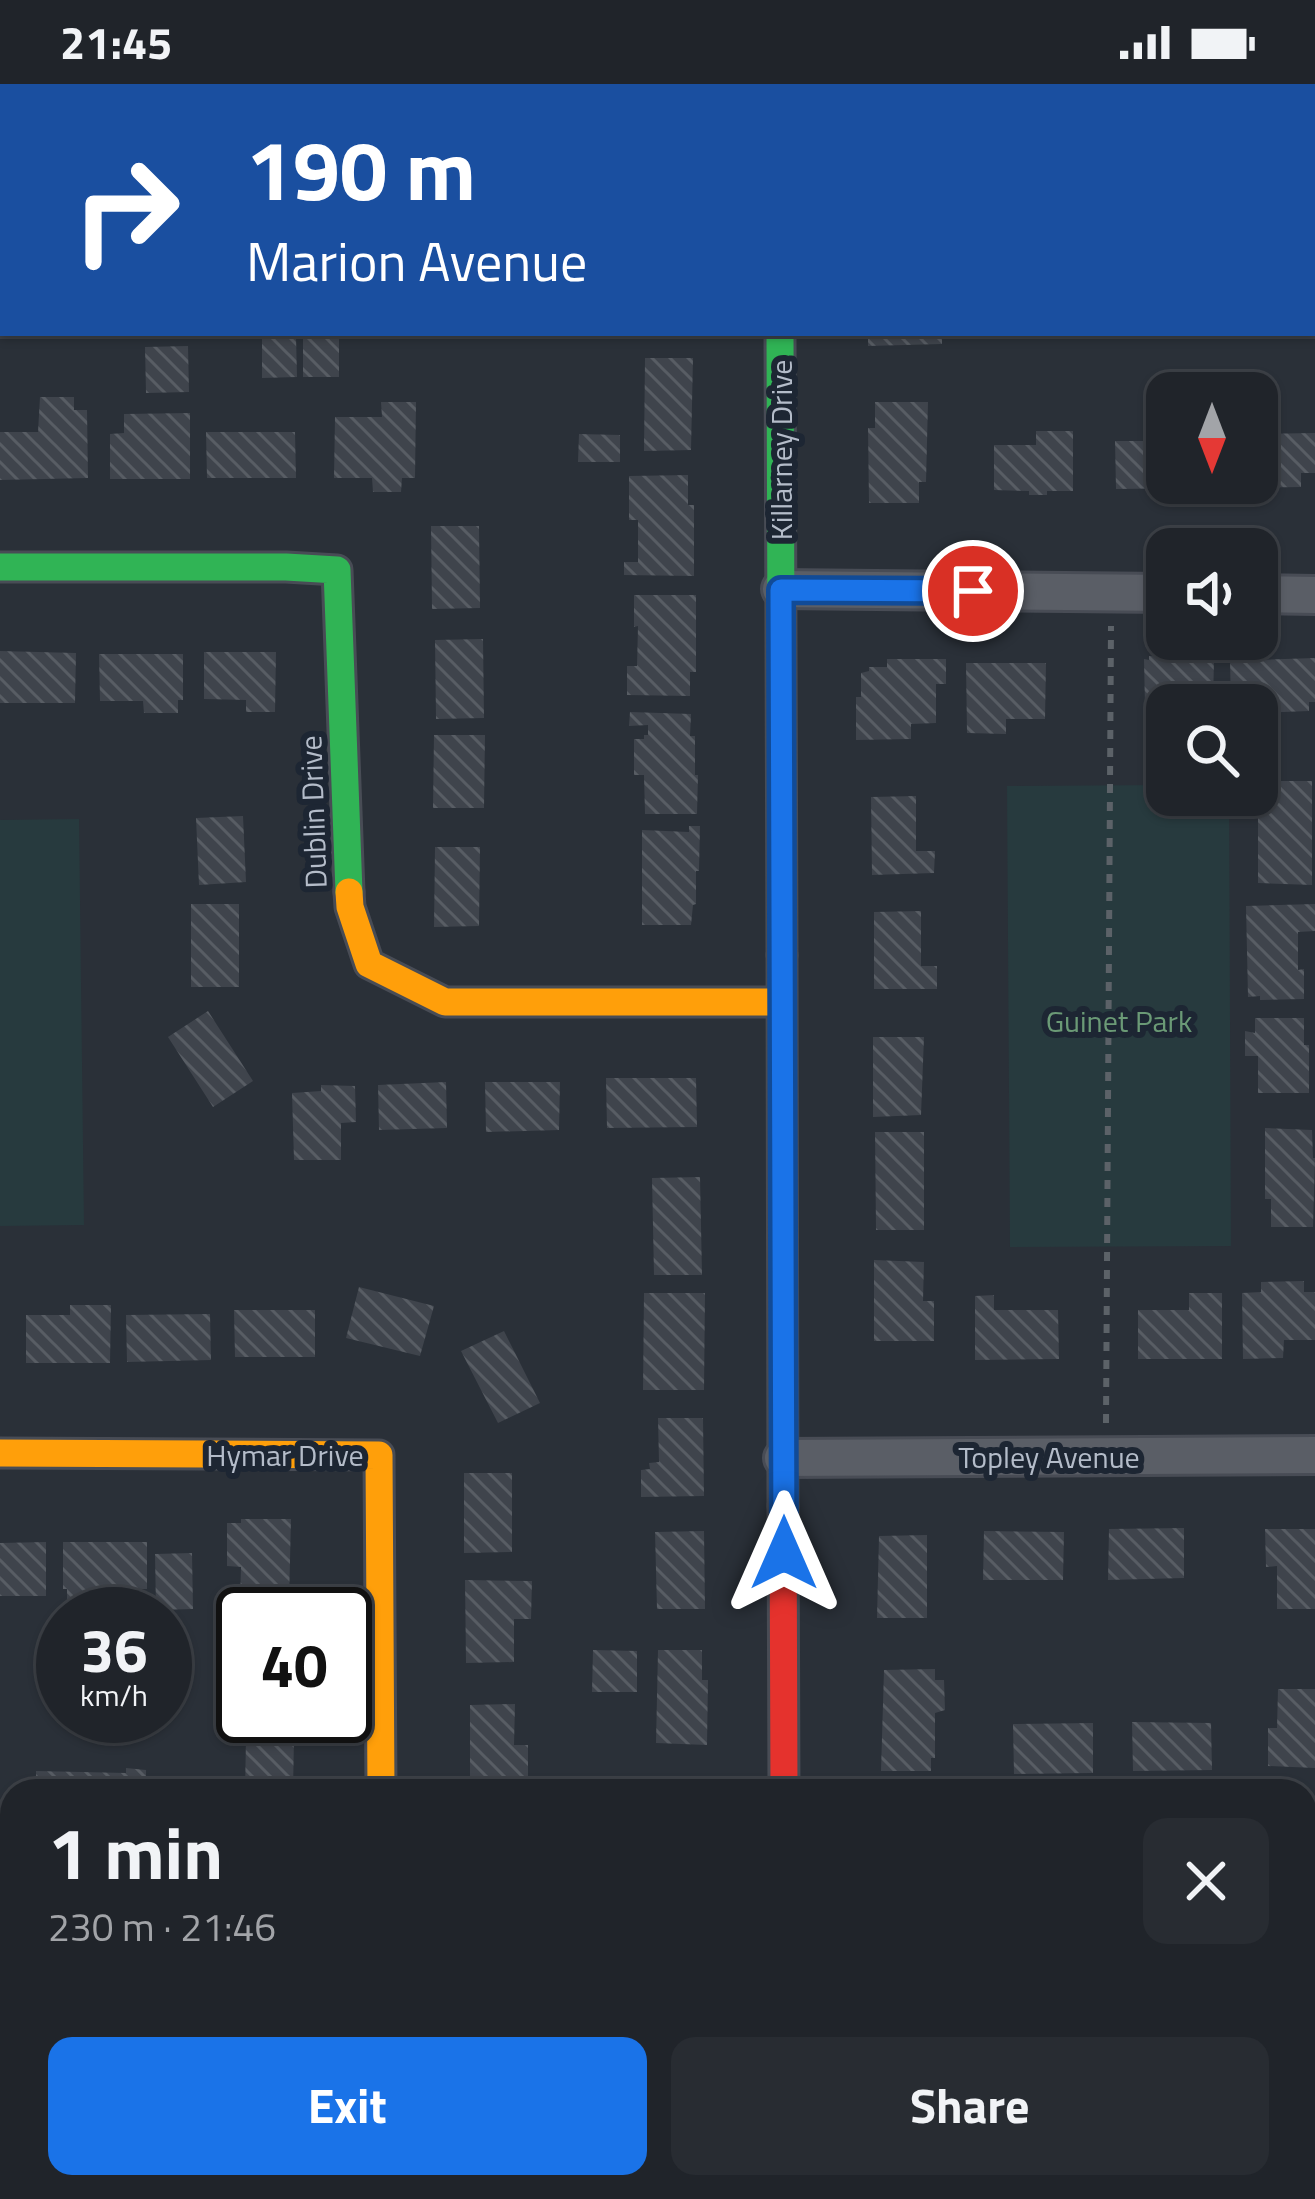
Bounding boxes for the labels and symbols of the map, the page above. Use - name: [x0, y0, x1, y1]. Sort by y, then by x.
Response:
- street label: Killarney Drive: [758, 360, 804, 540]
- north arrow: [1146, 372, 1278, 504]
- pin: [922, 540, 1024, 642]
- street label: Dublin Drive: [287, 735, 339, 889]
- park label: Guinet Park: [1046, 998, 1192, 1044]
- street label: Hymar Drive: [206, 1432, 364, 1478]
- street label: Topley Avenue: [958, 1434, 1140, 1480]
- position arrow: [721, 1490, 847, 1616]
- speed limit sign: 40: [216, 1587, 372, 1743]

